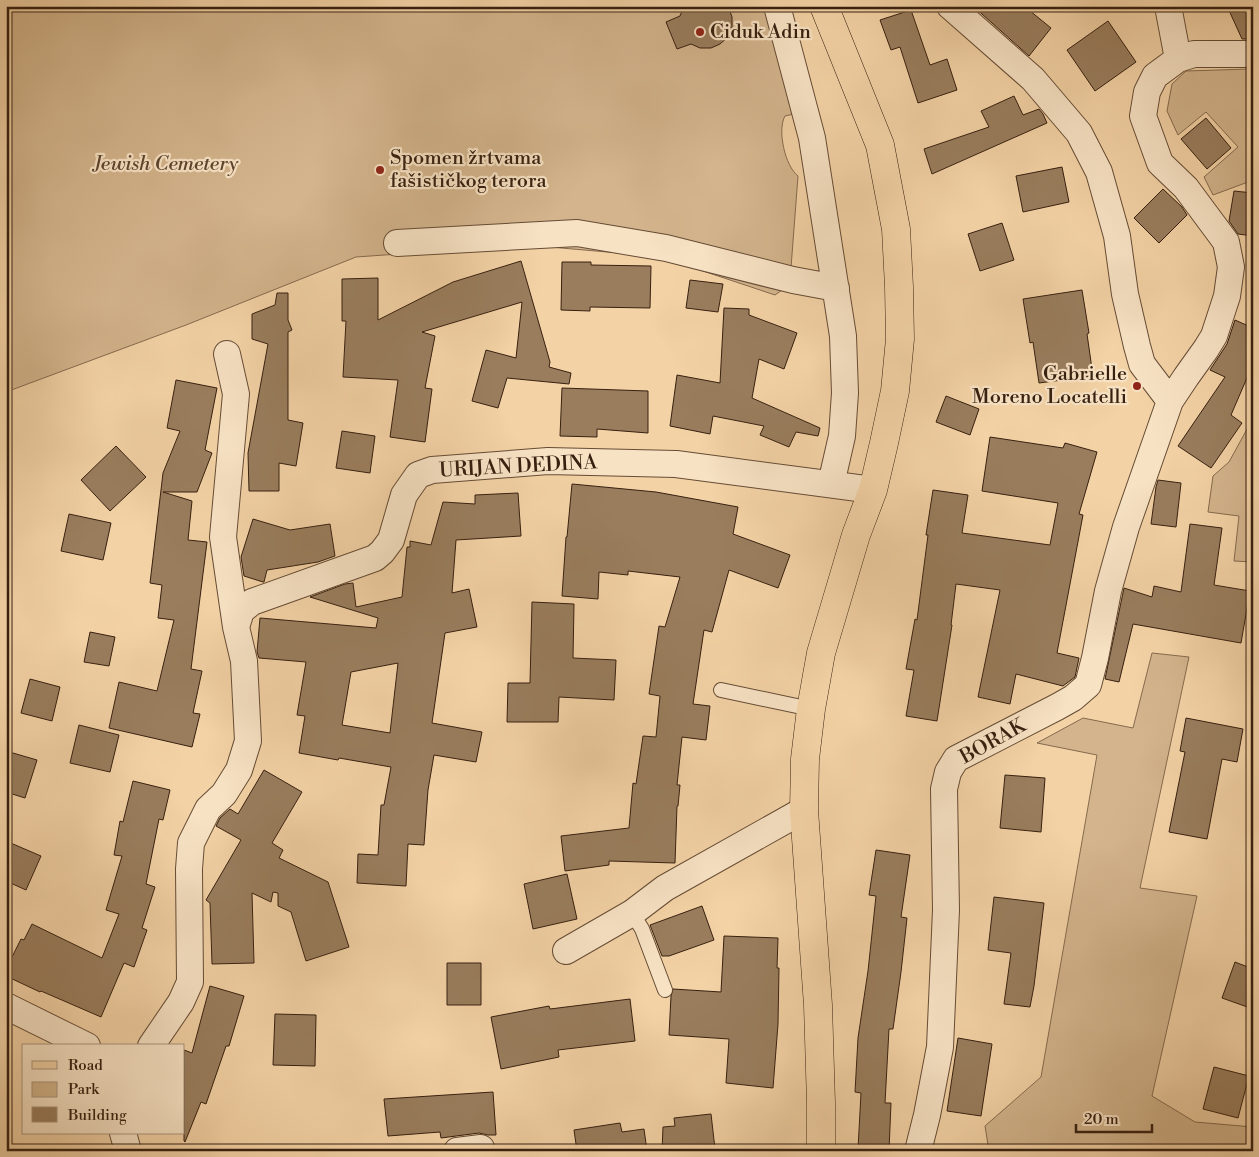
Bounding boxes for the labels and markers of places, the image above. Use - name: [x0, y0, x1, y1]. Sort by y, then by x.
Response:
- place label: Ciduk Adin: [710, 20, 811, 45]
- marker: Ciduk Adin: [694, 26, 706, 38]
- place label: Spomen žrtvama fašističkog terora: [390, 146, 548, 194]
- marker: Spomen žrtvama fašističkog terora: [374, 164, 386, 176]
- place label: Gabrielle Moreno Locatelli: [972, 362, 1127, 410]
- marker: Gabrielle Moreno Locatelli: [1131, 380, 1143, 392]

